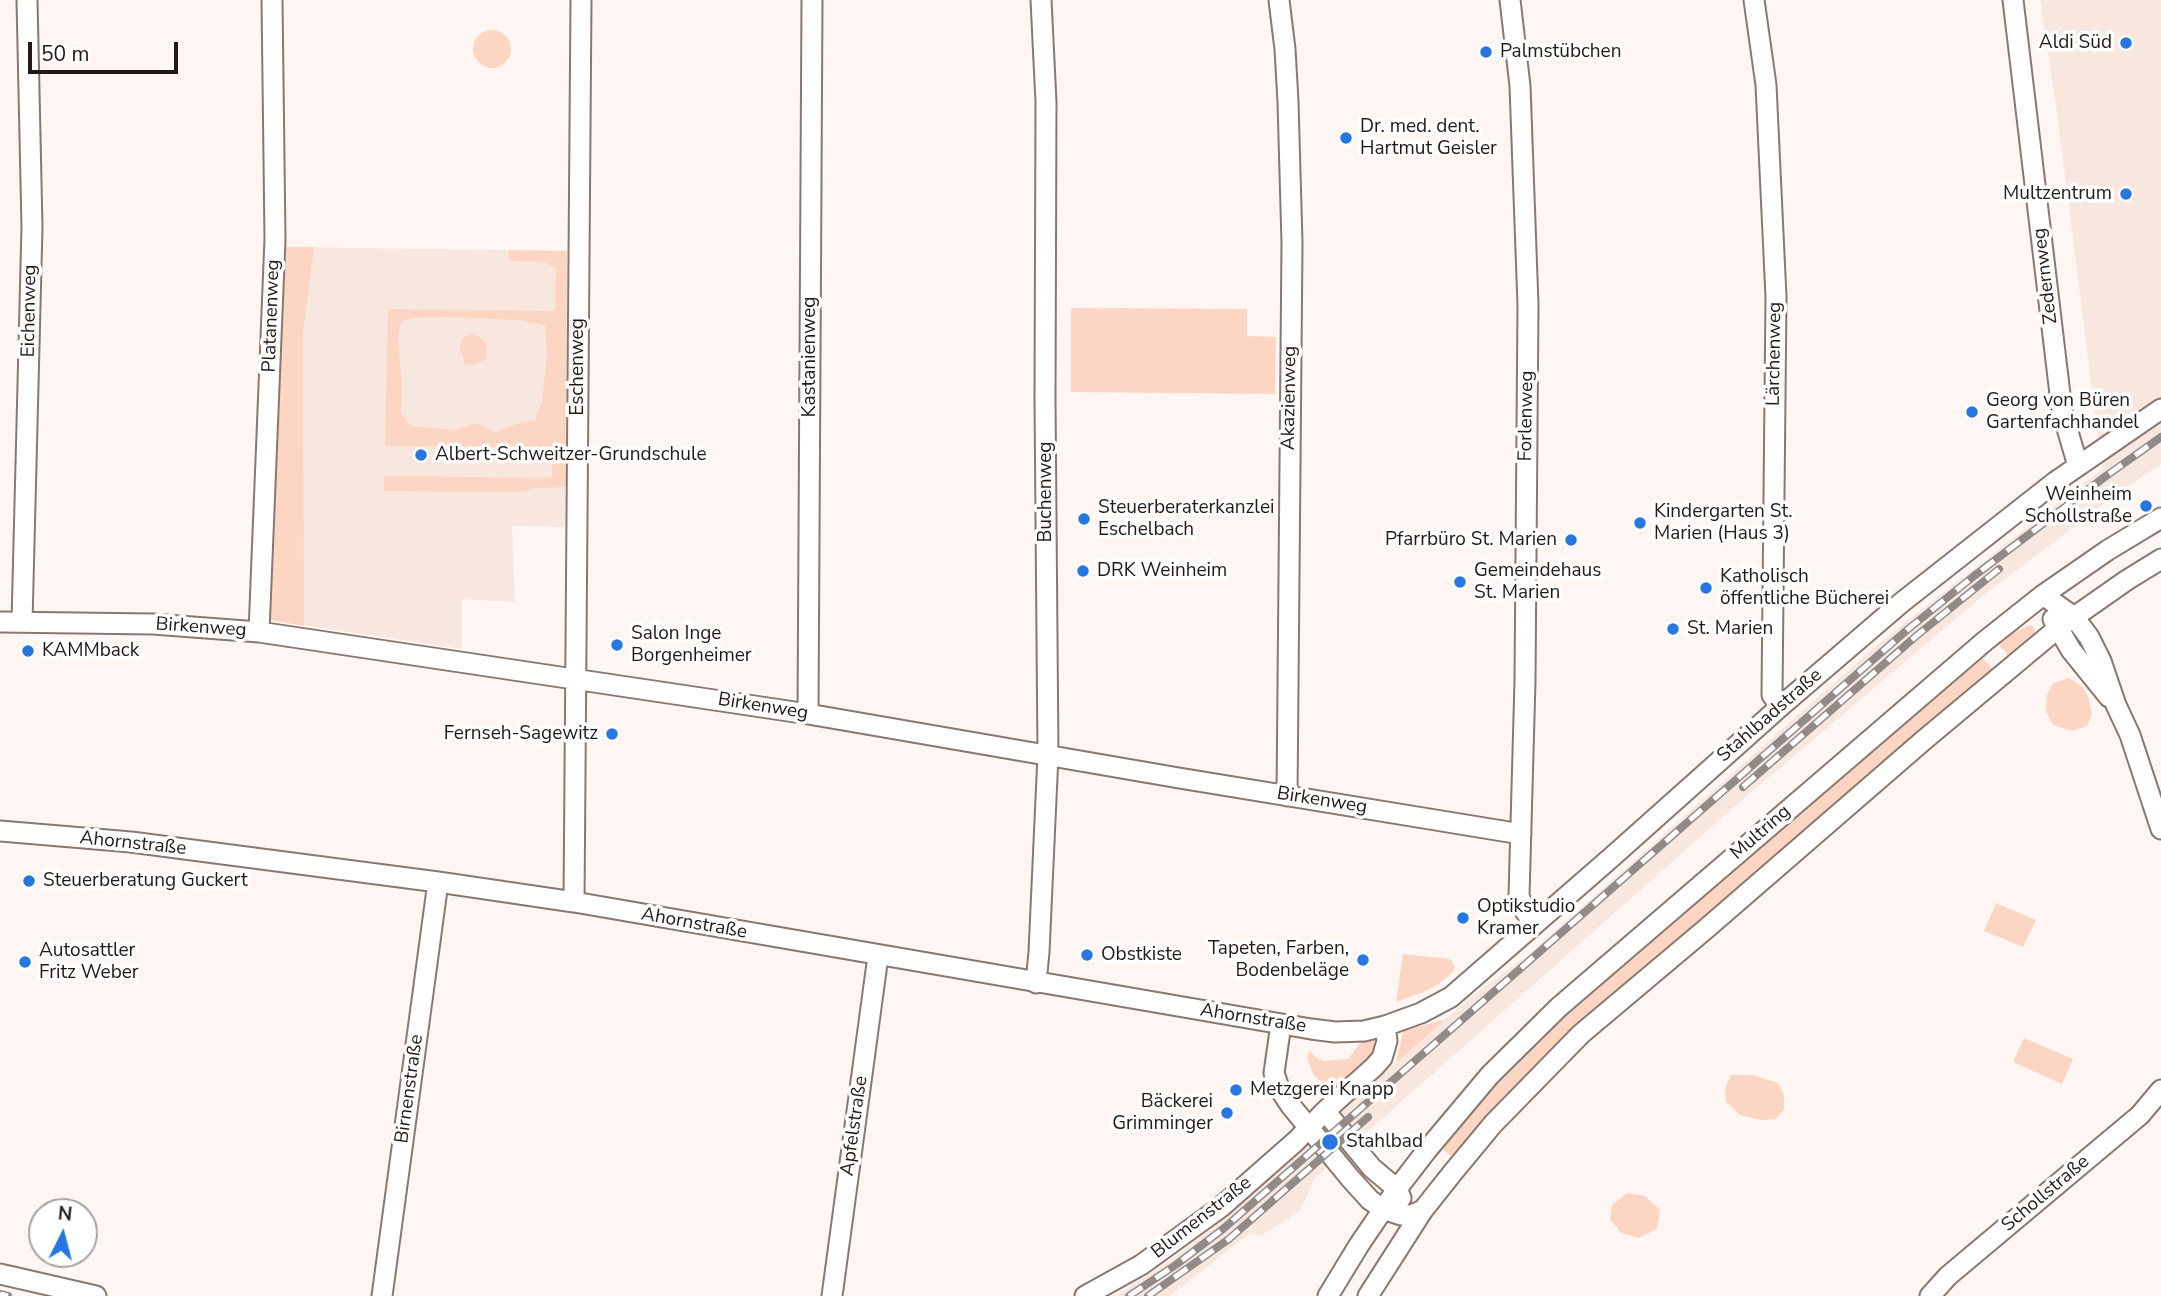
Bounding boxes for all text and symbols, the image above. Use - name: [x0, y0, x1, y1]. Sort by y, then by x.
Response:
- scale bar: [32, 28, 182, 72]
- place label: Aldi Süd: [2039, 32, 2112, 54]
- marker: Aldi Süd: [2118, 35, 2134, 51]
- text: 50 m: [41, 40, 90, 68]
- place label: Palmstübchen: [1500, 41, 1621, 63]
- marker: Palmstübchen: [1478, 44, 1494, 60]
- place label: Dr. med. dent. Hartmut Geisler: [1360, 116, 1497, 160]
- marker: Dr. med. dent. Hartmut Geisler: [1338, 130, 1354, 146]
- place label: Multzentrum: [2003, 183, 2112, 205]
- marker: Multzentrum: [2118, 186, 2134, 202]
- street label: Zedernweg: [2029, 227, 2063, 325]
- street label: Platanenweg: [259, 259, 285, 373]
- street label: Eichenweg: [18, 264, 42, 358]
- street label: Kastanienweg: [799, 297, 821, 417]
- street label: Lärchenweg: [1763, 302, 1787, 406]
- street label: Eschenweg: [567, 318, 589, 416]
- street label: Akazienweg: [1278, 346, 1302, 450]
- street label: Forlenweg: [1515, 370, 1539, 462]
- place label: Georg von Büren Gartenfachhandel: [1986, 390, 2139, 434]
- marker: Georg von Büren Gartenfachhandel: [1964, 404, 1980, 420]
- street label: Buchenweg: [1035, 442, 1057, 542]
- place label: Albert-Schweitzer-Grundschule: [435, 444, 707, 466]
- marker: Albert-Schweitzer-Grundschule: [413, 447, 429, 463]
- place label: Weinheim Schollstraße: [2025, 484, 2132, 528]
- place label: Steuerberaterkanzlei Eschelbach: [1098, 497, 1274, 541]
- marker: Weinheim Schollstraße: [2138, 498, 2154, 514]
- place label: Kindergarten St. Marien (Haus 3): [1654, 501, 1793, 545]
- marker: Steuerberaterkanzlei Eschelbach: [1076, 511, 1092, 527]
- marker: Kindergarten St. Marien (Haus 3): [1632, 515, 1648, 531]
- place label: Pfarrbüro St. Marien: [1385, 529, 1557, 551]
- marker: Pfarrbüro St. Marien: [1563, 532, 1579, 548]
- place label: DRK Weinheim: [1097, 560, 1227, 582]
- place label: Gemeindehaus St. Marien: [1474, 560, 1601, 604]
- marker: DRK Weinheim: [1075, 563, 1091, 579]
- place label: Katholisch öffentliche Bücherei: [1720, 566, 1889, 610]
- marker: Gemeindehaus St. Marien: [1452, 574, 1468, 590]
- marker: Katholisch öffentliche Bücherei: [1698, 580, 1714, 596]
- street label: Birkenweg: [155, 613, 247, 643]
- place label: St. Marien: [1687, 618, 1773, 640]
- marker: St. Marien: [1665, 621, 1681, 637]
- place label: Salon Inge Borgenheimer: [631, 623, 752, 667]
- marker: Salon Inge Borgenheimer: [609, 637, 625, 653]
- place label: KAMMback: [42, 640, 139, 662]
- marker: KAMMback: [20, 643, 36, 659]
- street label: Stahlbadstraße: [1713, 664, 1827, 768]
- street label: Birkenweg: [716, 689, 810, 725]
- place label: Fernseh-Sagewitz: [444, 723, 598, 745]
- marker: Fernseh-Sagewitz: [604, 726, 620, 742]
- street label: Birkenweg: [1275, 783, 1369, 819]
- street label: Multring: [1726, 801, 1796, 865]
- street label: Ahornstraße: [79, 827, 187, 861]
- place label: Steuerberatung Guckert: [43, 870, 248, 892]
- marker: Steuerberatung Guckert: [21, 873, 37, 889]
- place label: Optikstudio Kramer: [1477, 896, 1575, 940]
- street label: Ahornstraße: [639, 903, 749, 945]
- marker: Optikstudio Kramer: [1455, 910, 1471, 926]
- place label: Tapeten, Farben, Bodenbeläge: [1208, 938, 1349, 982]
- place label: Autosattler Fritz Weber: [39, 940, 139, 984]
- place label: Obstkiste: [1101, 944, 1182, 966]
- marker: Obstkiste: [1079, 947, 1095, 963]
- marker: Tapeten, Farben, Bodenbeläge: [1355, 952, 1371, 968]
- marker: Autosattler Fritz Weber: [17, 954, 33, 970]
- street label: Ahornstraße: [1198, 999, 1308, 1039]
- street label: Birnenstraße: [391, 1033, 429, 1145]
- street label: Apfelstraße: [837, 1075, 873, 1177]
- place label: Metzgerei Knapp: [1250, 1079, 1394, 1101]
- marker: Metzgerei Knapp: [1228, 1082, 1244, 1098]
- place label: Bäckerei Grimminger: [1112, 1091, 1213, 1135]
- marker: Bäckerei Grimminger: [1219, 1105, 1235, 1121]
- place label: Stahlbad: [1346, 1131, 1423, 1153]
- marker: Stahlbad: [1320, 1132, 1340, 1152]
- street label: Schollstraße: [1998, 1151, 2094, 1237]
- street label: Blumenstraße: [1147, 1172, 1257, 1264]
- north arrow: [28, 1198, 98, 1268]
- text: N: [57, 1200, 73, 1228]

